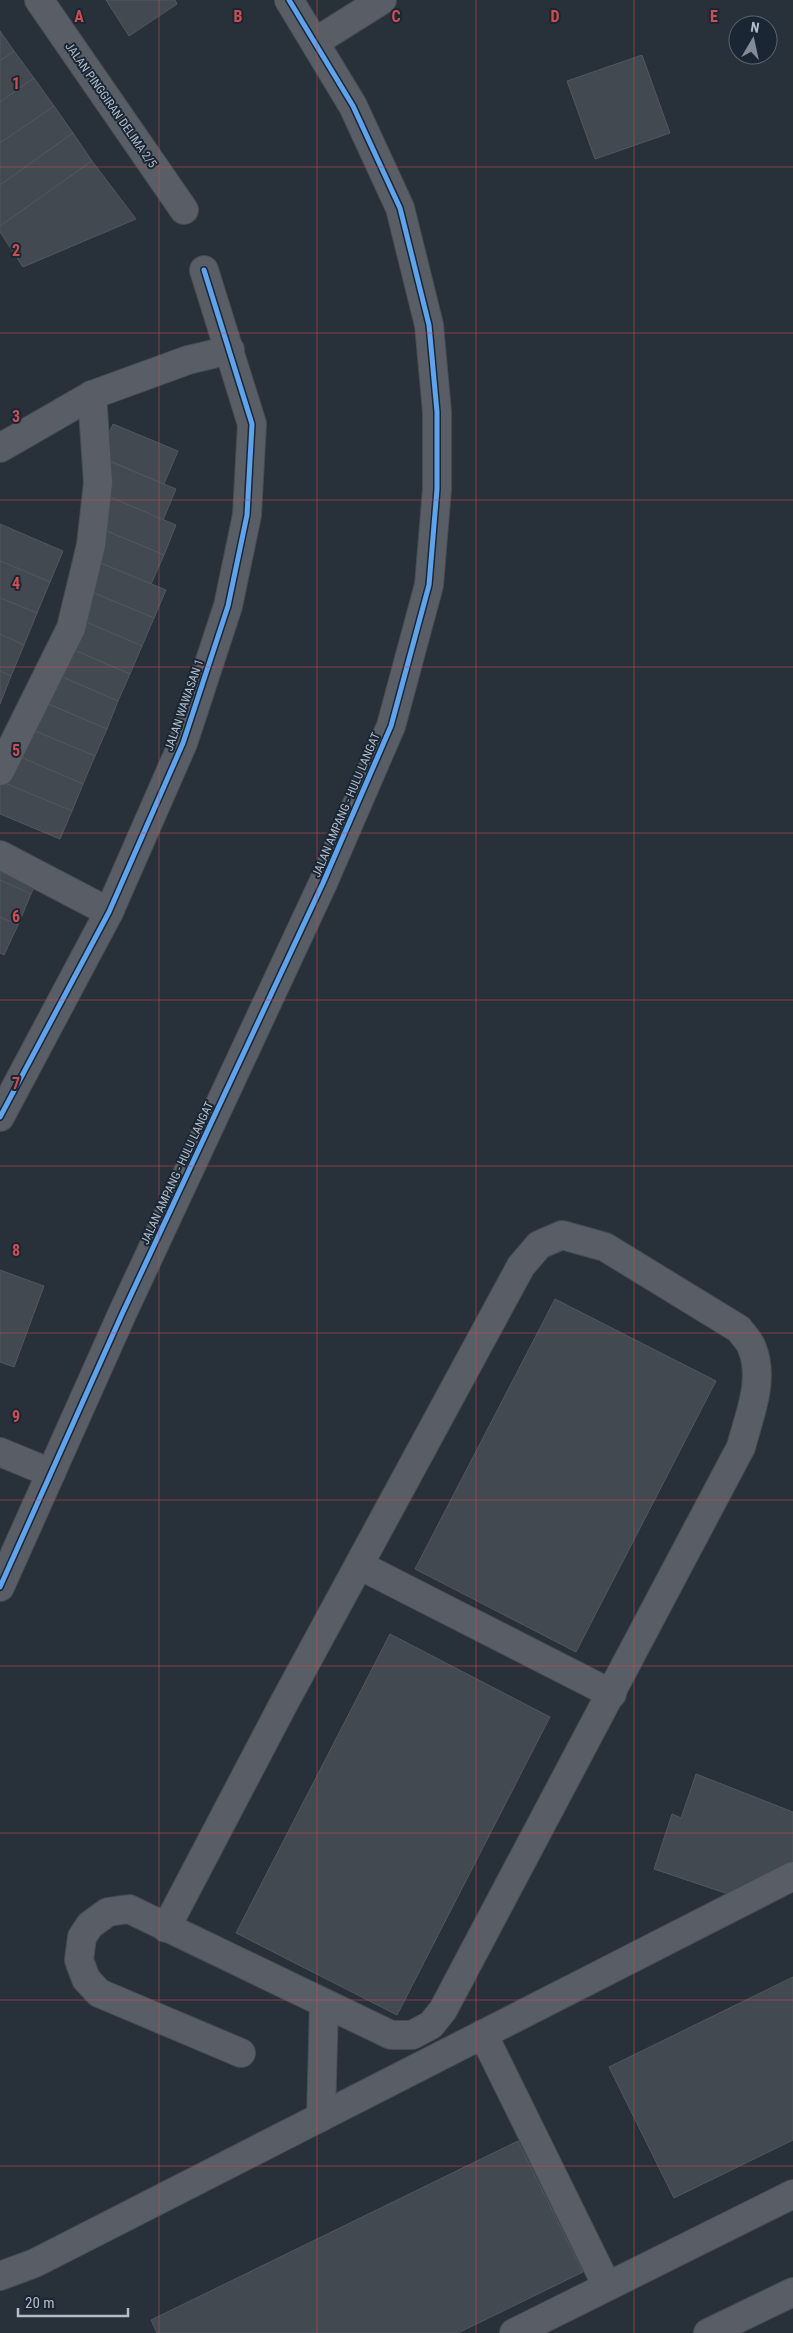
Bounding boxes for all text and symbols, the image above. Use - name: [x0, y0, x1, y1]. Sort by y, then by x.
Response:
- text: A: [74, 7, 84, 26]
- text: B: [234, 7, 243, 26]
- text: C: [391, 7, 401, 26]
- text: D: [550, 7, 560, 26]
- text: E: [710, 7, 718, 26]
- north arrow: [728, 15, 778, 65]
- text: N: [750, 19, 761, 36]
- street label: JALAN PINGGIRAN DELIMA 2/5: [62, 40, 160, 170]
- text: 1: [12, 74, 20, 93]
- text: 2: [12, 241, 20, 260]
- text: 3: [12, 407, 20, 426]
- text: 4: [12, 574, 20, 593]
- street label: JALAN WAWASAN 1: [162, 657, 206, 753]
- street label: JALAN AMPANG - HULU LANGAT: [309, 730, 383, 880]
- text: 5: [12, 741, 20, 760]
- text: 6: [12, 907, 20, 926]
- text: 7: [12, 1074, 20, 1093]
- street label: JALAN AMPANG - HULU LANGAT: [138, 1099, 216, 1247]
- text: 8: [12, 1241, 20, 1260]
- text: 9: [12, 1407, 20, 1426]
- scale bar: [18, 2286, 128, 2318]
- text: 20 m: [25, 2294, 55, 2312]

